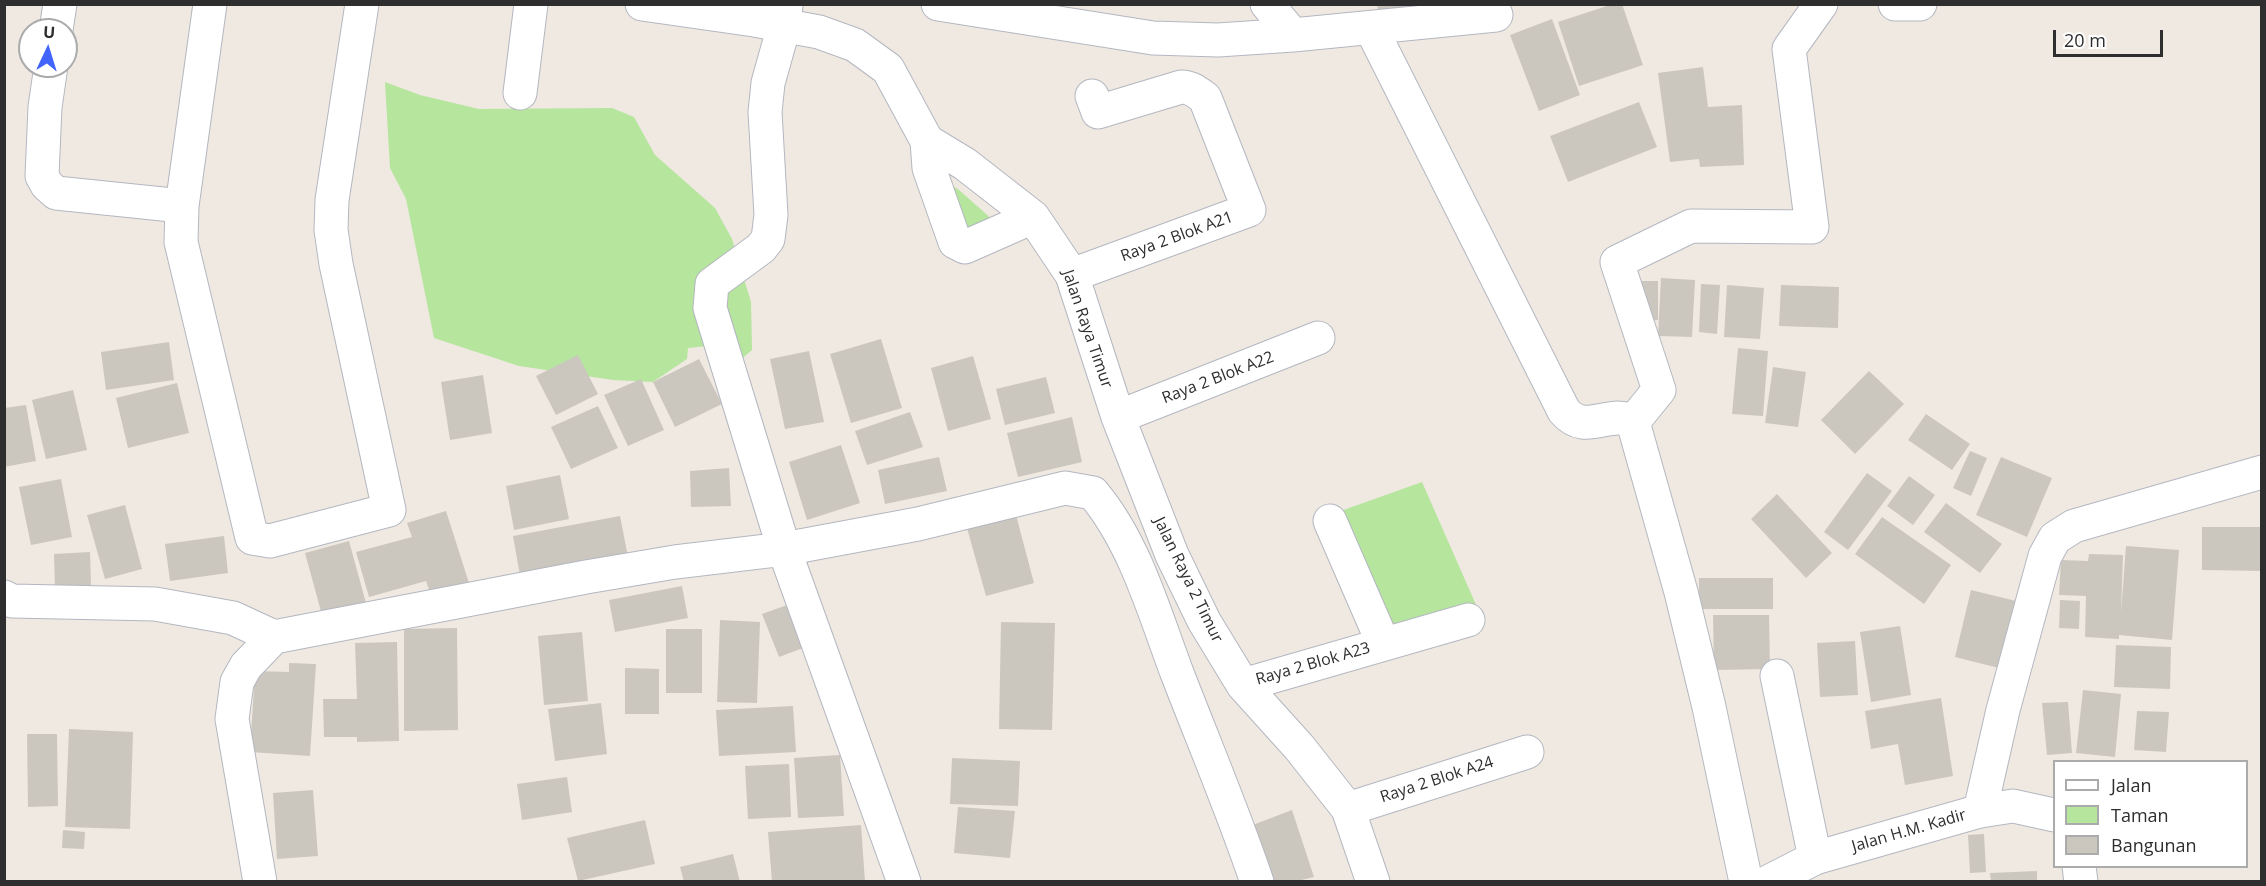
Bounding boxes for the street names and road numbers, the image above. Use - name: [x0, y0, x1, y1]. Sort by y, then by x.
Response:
- street label: Raya 2 Blok A21: [1118, 208, 1236, 266]
- street label: Jalan Raya Timur: [1058, 267, 1116, 391]
- street label: Raya 2 Blok A22: [1159, 348, 1277, 408]
- street label: Jalan Raya 2 Timur: [1149, 514, 1227, 646]
- street label: Raya 2 Blok A23: [1254, 638, 1372, 690]
- street label: Raya 2 Blok A24: [1378, 753, 1496, 807]
- street label: Jalan H.M. Kadir: [1850, 806, 1968, 856]

